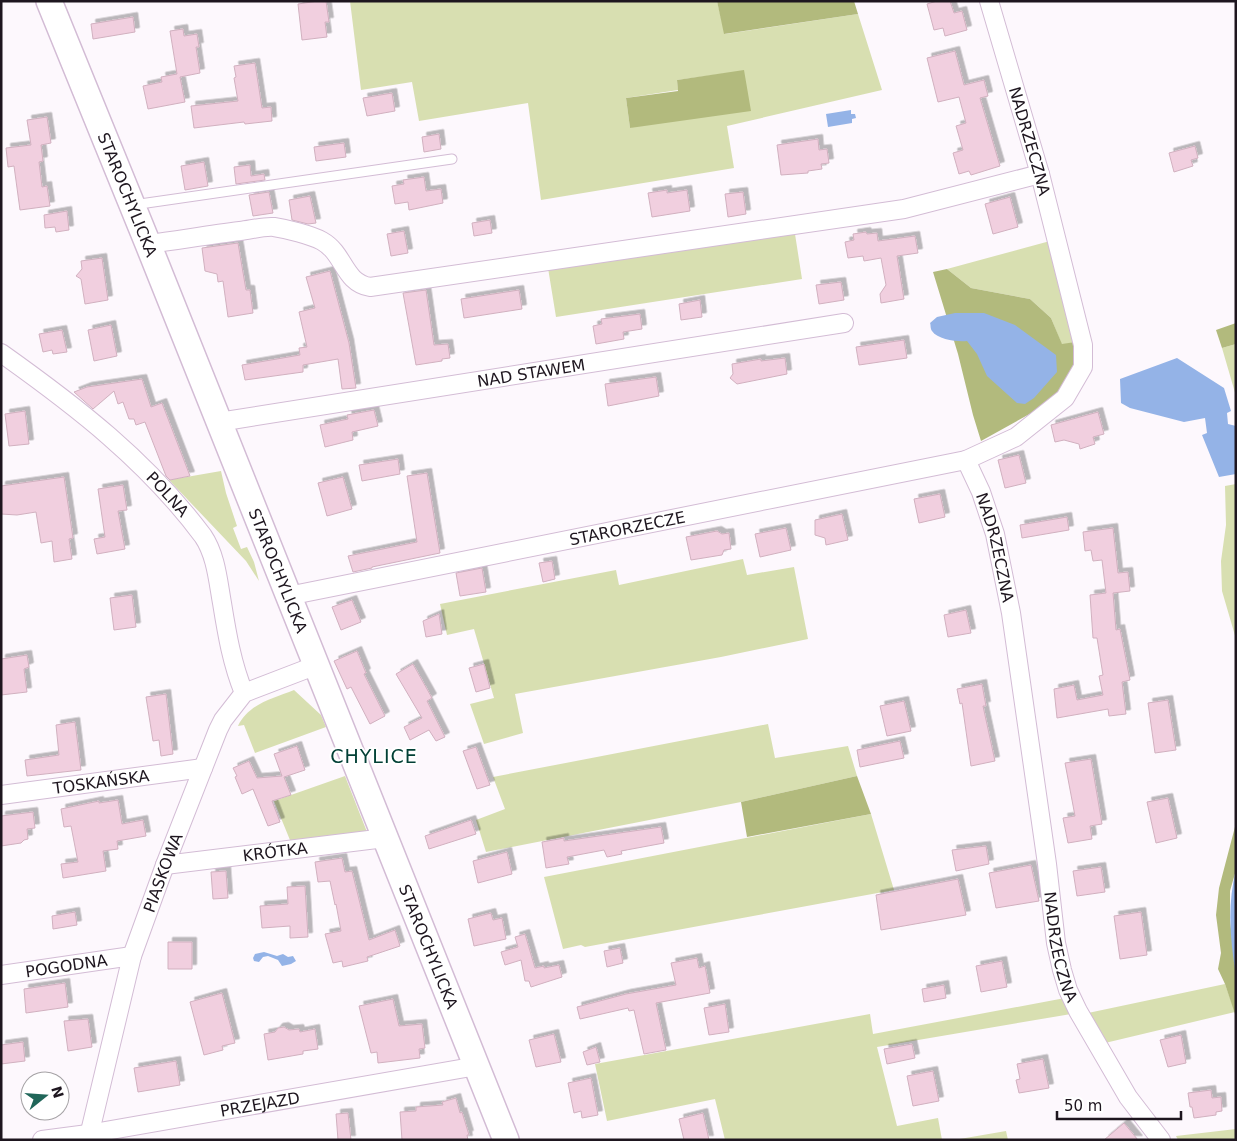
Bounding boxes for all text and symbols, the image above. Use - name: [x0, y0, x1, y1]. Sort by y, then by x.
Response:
- street label: NADRZECZNA: [1005, 84, 1055, 198]
- street label: STAROCHYLICKA: [94, 130, 162, 259]
- street label: NAD STAWEM: [476, 355, 586, 390]
- street label: POLNA: [143, 468, 193, 520]
- street label: NADRZECZNA: [972, 490, 1018, 604]
- street label: STAROCHYLICKA: [245, 506, 312, 636]
- street label: STARORZECZE: [568, 507, 687, 549]
- district label: CHYLICE: [330, 745, 418, 767]
- street label: TOSKAŃSKA: [51, 766, 150, 798]
- street label: PIASKOWA: [139, 830, 186, 915]
- street label: KRÓTKA: [242, 838, 309, 865]
- street label: STAROCHYLICKA: [395, 882, 462, 1012]
- street label: NADRZECZNA: [1041, 891, 1082, 1005]
- street label: POGODNA: [24, 950, 109, 981]
- north arrow: [20, 1071, 70, 1121]
- text: N: [48, 1084, 67, 1100]
- street label: PRZEJAZD: [219, 1088, 301, 1120]
- scale bar: [1057, 1088, 1181, 1120]
- text: 50 m: [1064, 1097, 1102, 1115]

